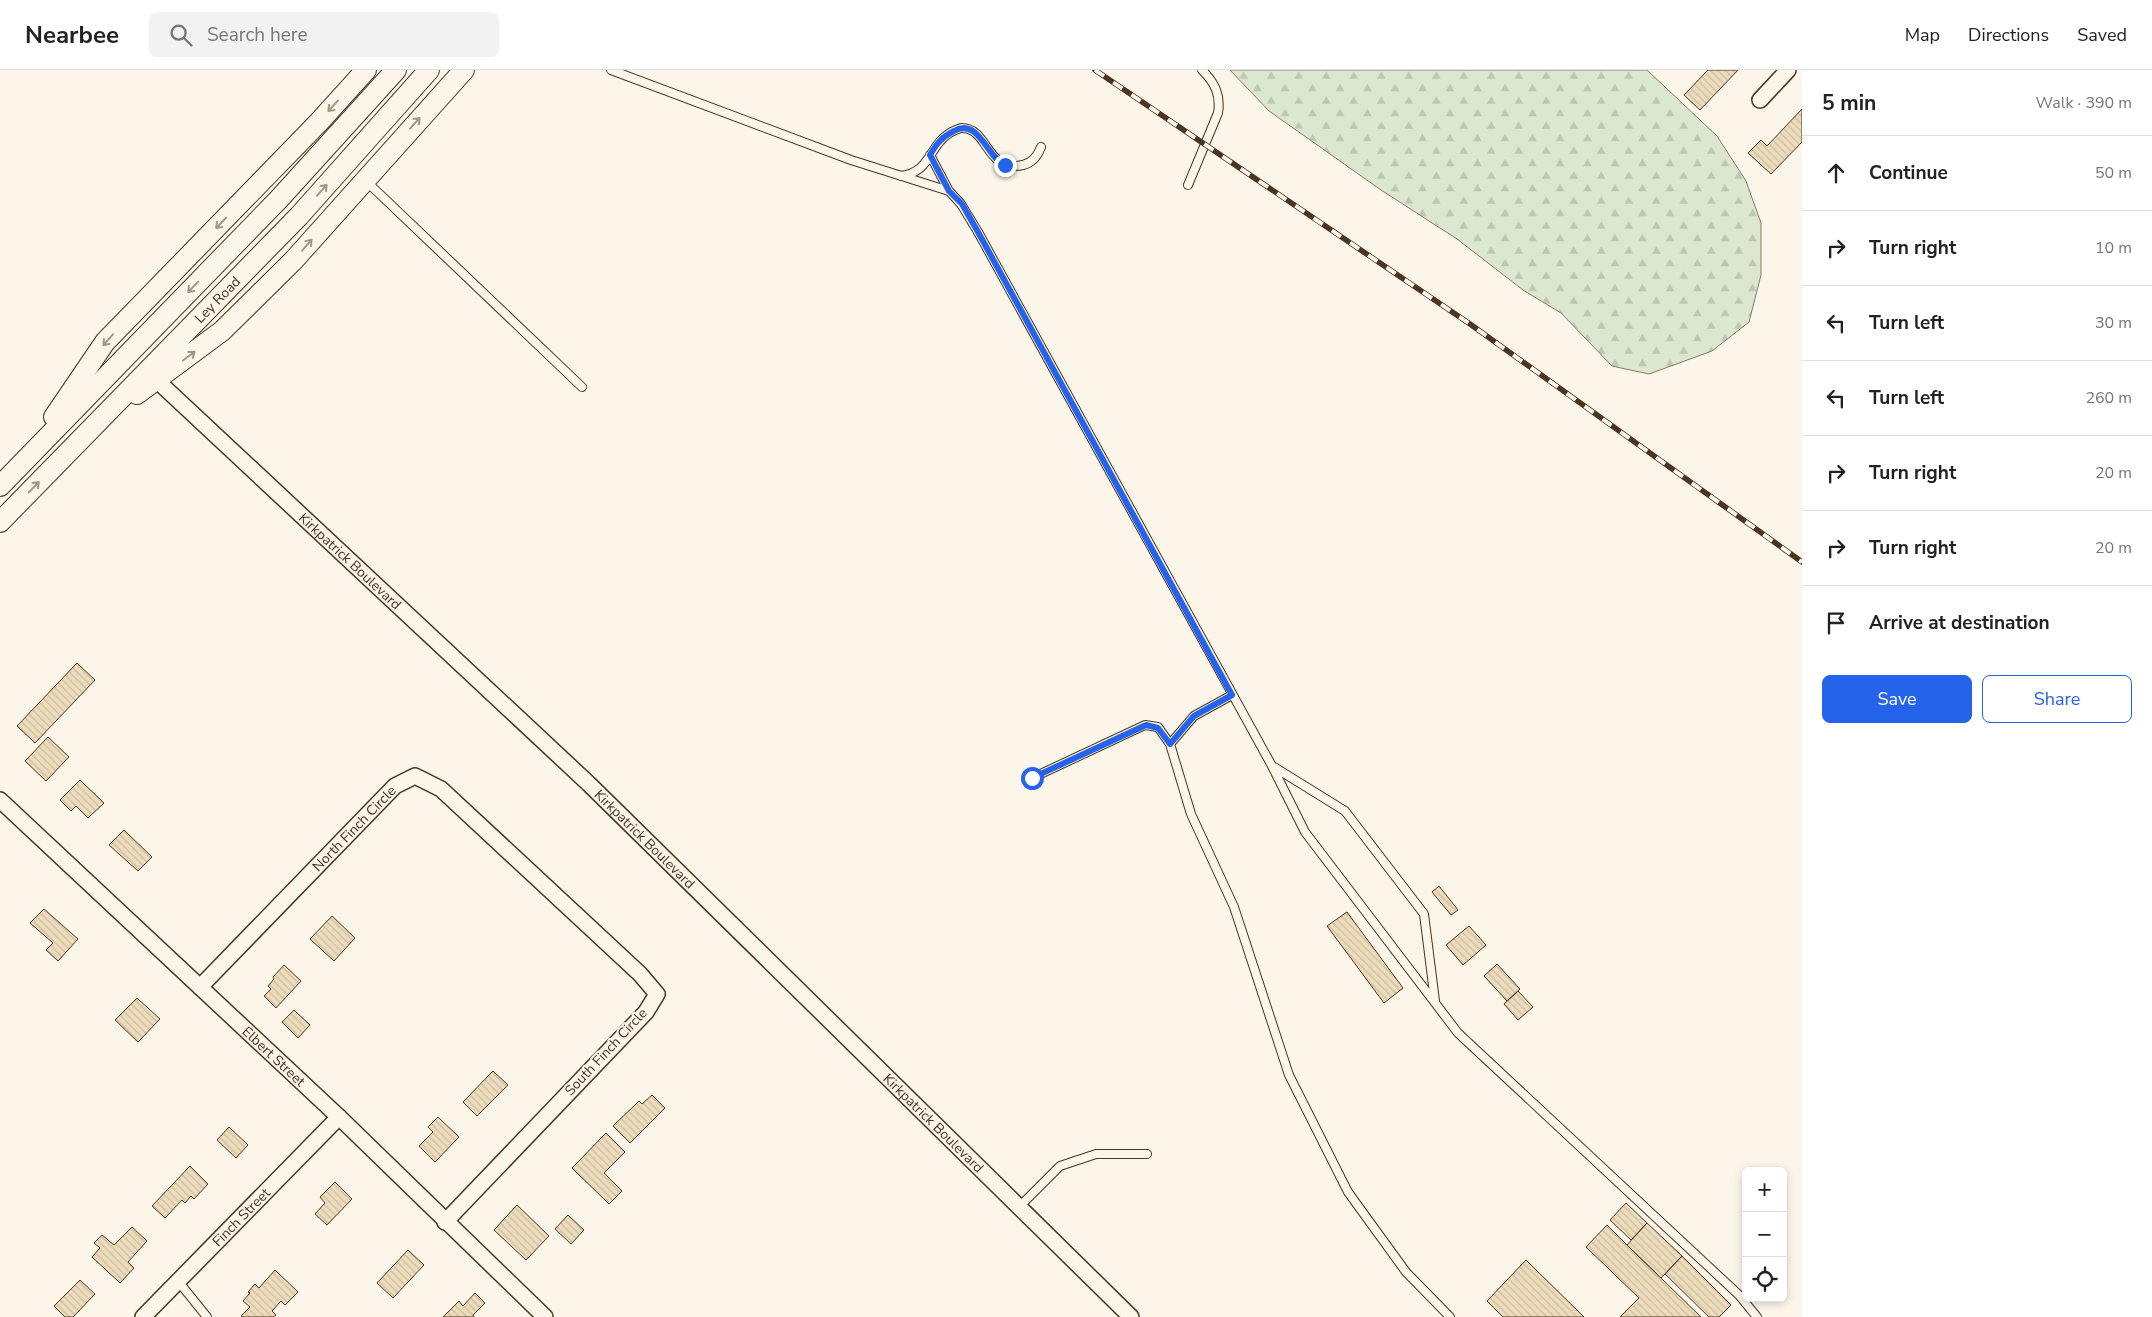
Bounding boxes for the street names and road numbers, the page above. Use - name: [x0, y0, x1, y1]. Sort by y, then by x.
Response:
- street label: Ley Road: [190, 272, 245, 327]
- street label: Kirkpatrick Boulevard: [295, 508, 406, 614]
- street label: North Finch Circle: [308, 781, 400, 875]
- street label: Kirkpatrick Boulevard: [590, 785, 699, 893]
- street label: South Finch Circle: [560, 1004, 652, 1100]
- street label: Elbert Street: [238, 1022, 310, 1090]
- street label: Kirkpatrick Boulevard: [879, 1069, 988, 1177]
- street label: Finch Street: [208, 1183, 274, 1251]

